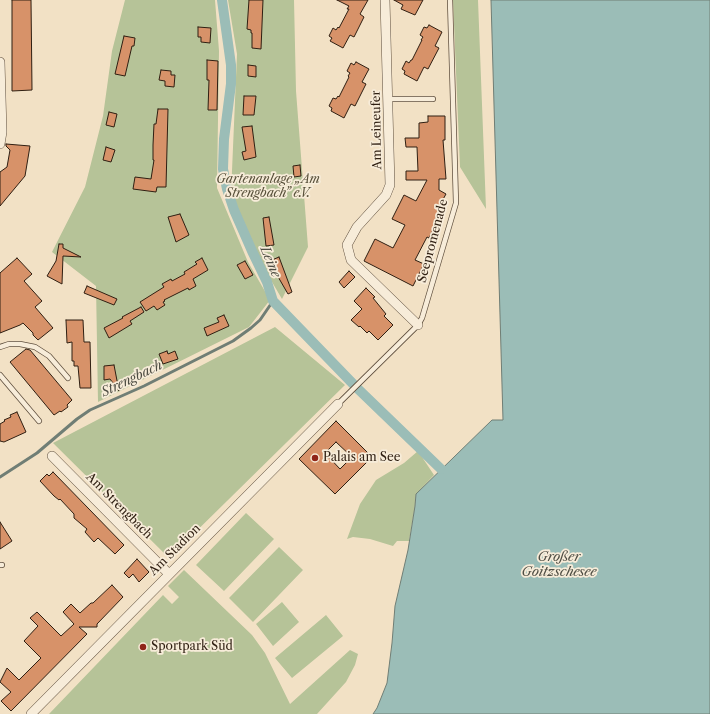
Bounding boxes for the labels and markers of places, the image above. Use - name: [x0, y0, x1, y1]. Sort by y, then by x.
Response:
- place label: Palais am See: [323, 451, 400, 465]
- marker: Palais am See: [310, 453, 320, 463]
- place label: Sportpark Süd: [151, 640, 233, 654]
- marker: Sportpark Süd: [138, 642, 148, 652]

